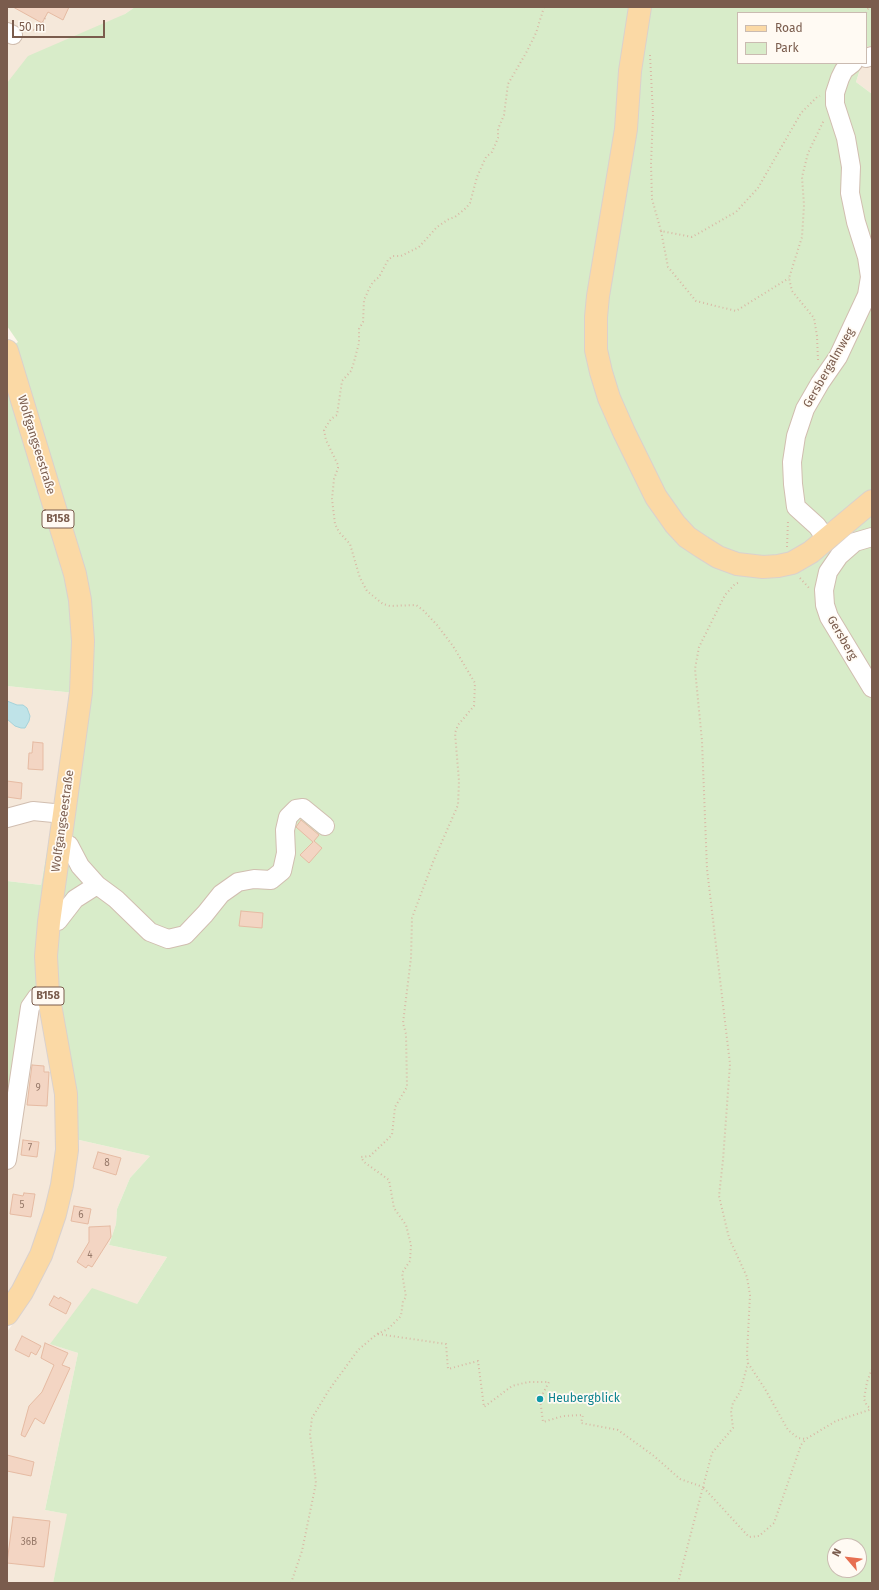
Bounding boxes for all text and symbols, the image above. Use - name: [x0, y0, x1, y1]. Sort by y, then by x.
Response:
- scale bar: [14, 12, 107, 38]
- legend: [737, 12, 867, 64]
- text: 50 m: [19, 20, 45, 34]
- text: Road: [775, 21, 803, 35]
- text: Park: [775, 41, 799, 55]
- street label: Gersbergalmweg: [800, 325, 858, 411]
- street label: Wolfgangseestraße: [14, 394, 58, 496]
- road number: B158: [42, 510, 74, 528]
- street label: Gersberg: [824, 613, 860, 663]
- street label: Wolfgangseestraße: [49, 769, 77, 873]
- road number: B158: [32, 987, 64, 1005]
- house number: 9: [35, 1082, 41, 1094]
- house number: 7: [28, 1142, 32, 1154]
- house number: 8: [104, 1157, 110, 1169]
- house number: 5: [19, 1199, 25, 1211]
- house number: 6: [78, 1209, 84, 1221]
- house number: 4: [87, 1249, 93, 1261]
- place label: Heubergblick: [548, 1392, 620, 1406]
- marker: Heubergblick: [535, 1394, 545, 1404]
- house number: 36B: [21, 1536, 37, 1548]
- north arrow: [827, 1538, 867, 1578]
- text: N: [829, 1546, 844, 1559]

